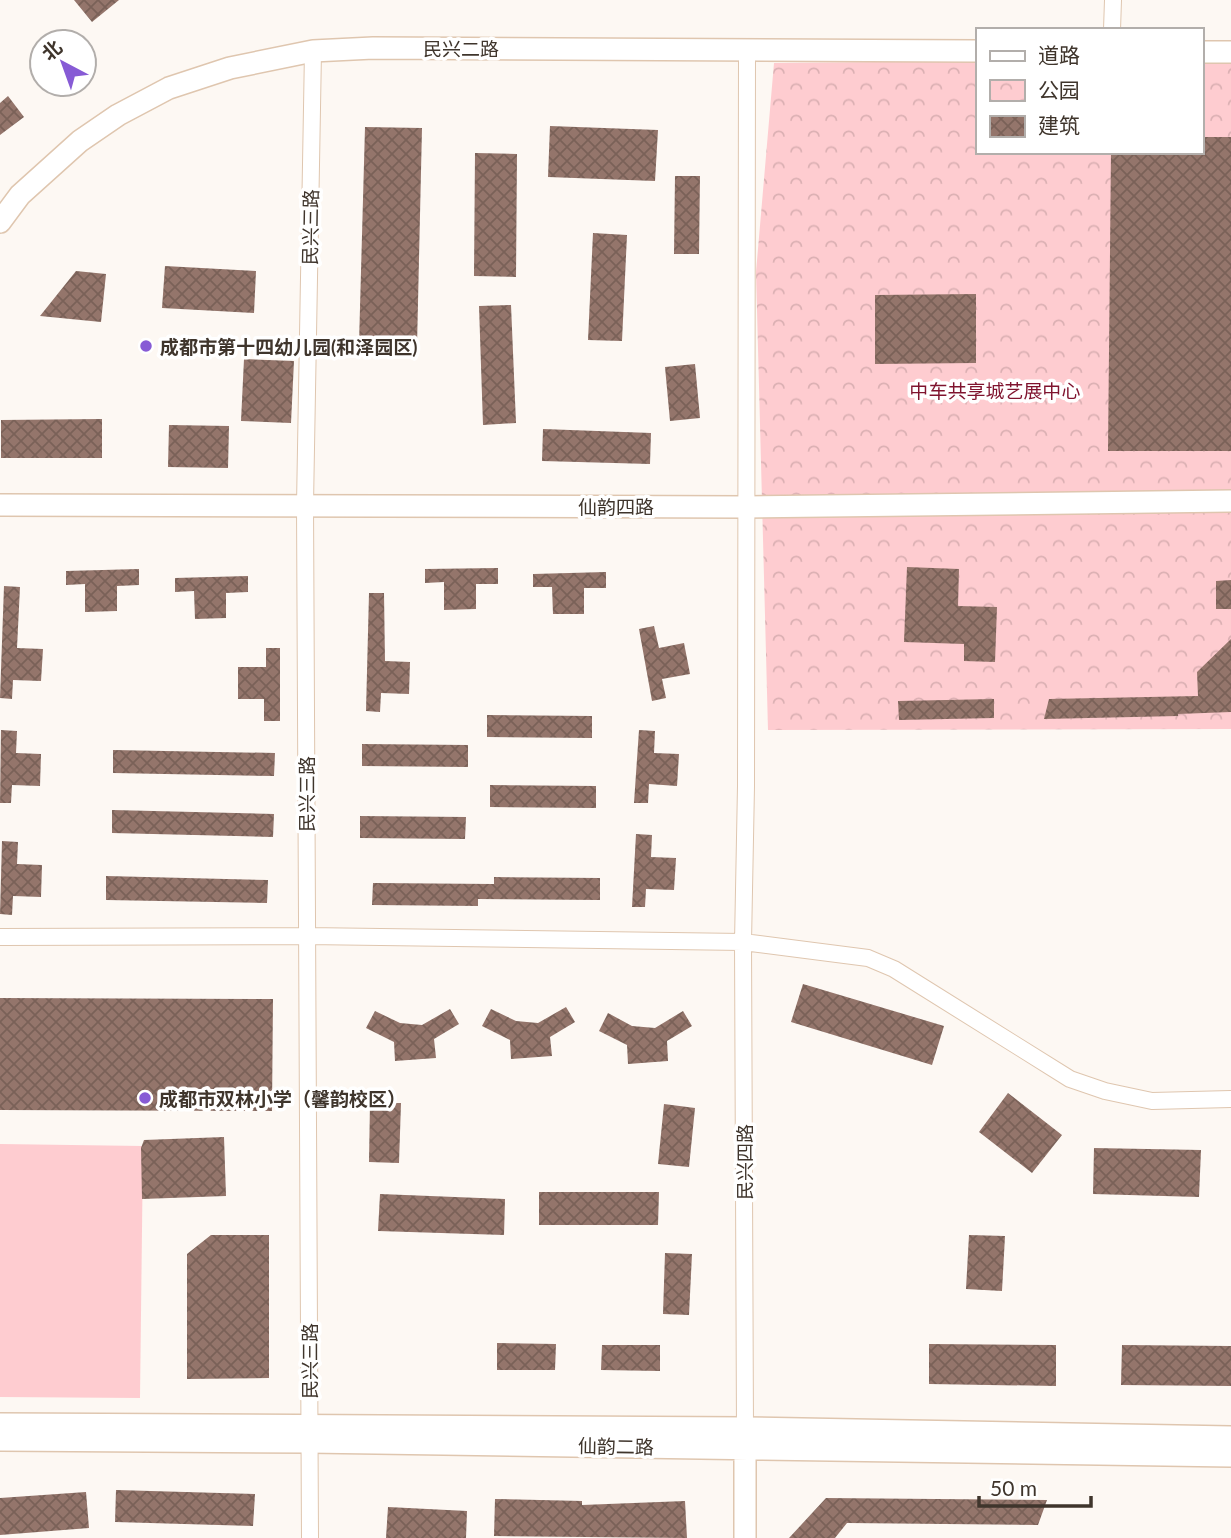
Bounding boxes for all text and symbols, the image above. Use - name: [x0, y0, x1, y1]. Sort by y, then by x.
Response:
- north arrow: [28, 28, 98, 98]
- legend: [976, 28, 1203, 154]
- text: 北: [37, 35, 66, 65]
- street label: 民兴二路: [423, 37, 499, 60]
- text: 道路: [1038, 42, 1080, 67]
- text: 公园: [1038, 77, 1080, 102]
- text: 建筑: [1038, 112, 1080, 137]
- street label: 民兴三路: [298, 189, 322, 265]
- place label: 成都市第十四幼儿园(和泽园区): [160, 335, 417, 358]
- marker: 成都市第十四幼儿园(和泽园区): [138, 338, 154, 354]
- park label: 中车共享城艺展中心: [909, 379, 1081, 402]
- street label: 仙韵四路: [578, 495, 654, 518]
- street label: 民兴三路: [295, 756, 318, 832]
- place label: 成都市双林小学（馨韵校区）: [159, 1087, 406, 1110]
- marker: 成都市双林小学（馨韵校区）: [137, 1090, 153, 1106]
- street label: 民兴四路: [733, 1124, 756, 1200]
- street label: 民兴三路: [298, 1323, 321, 1399]
- street label: 仙韵二路: [578, 1434, 654, 1458]
- scale bar: [979, 1464, 1091, 1508]
- text: 50 m: [990, 1475, 1037, 1500]

